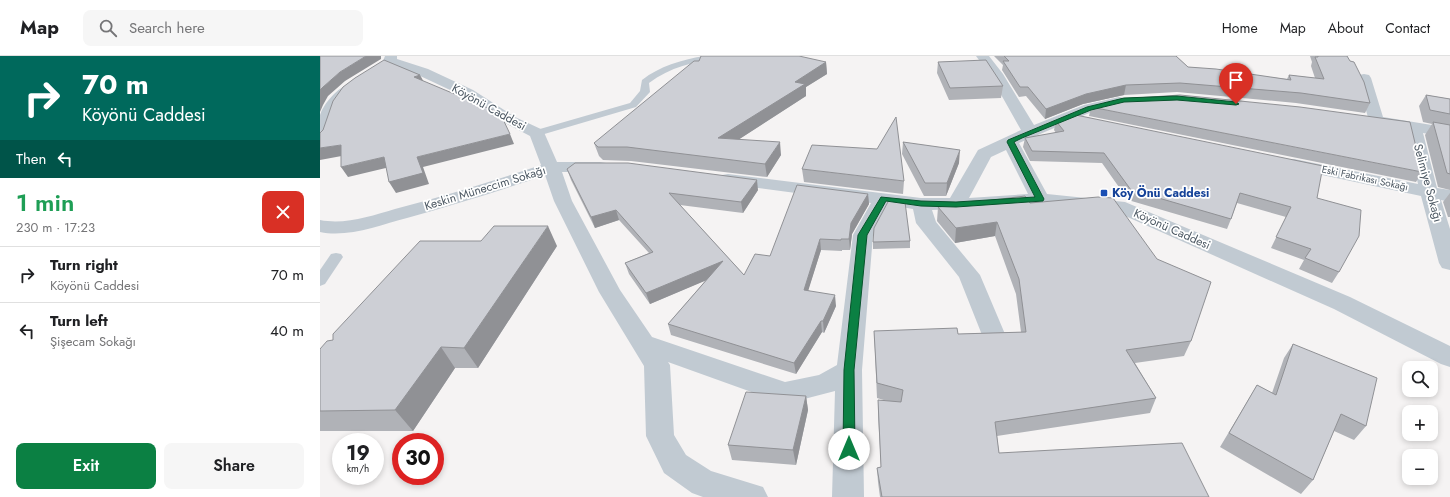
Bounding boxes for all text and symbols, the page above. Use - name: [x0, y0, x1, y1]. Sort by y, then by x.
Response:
- search box: [83, 10, 363, 46]
- text: Map: [20, 14, 59, 41]
- icon: search: [97, 17, 119, 39]
- text: Search here: [129, 17, 205, 39]
- text: Home: [1222, 18, 1258, 38]
- text: Map: [1280, 18, 1306, 38]
- text: About: [1328, 18, 1363, 38]
- text: Contact: [1385, 18, 1430, 38]
- pin: [1219, 63, 1253, 104]
- text: 70 m: [82, 64, 149, 105]
- icon: arrive: [1225, 69, 1247, 91]
- icon: right: [16, 72, 68, 124]
- street label: Köyönü Caddesi: [449, 79, 529, 135]
- text: Köyönü Caddesi: [82, 102, 206, 128]
- street label: Selimiye Sokağı: [1409, 142, 1447, 224]
- text: Then: [16, 148, 46, 170]
- icon: left: [54, 148, 76, 170]
- street label: Keskin Müneccim Sokağı: [422, 161, 548, 215]
- street label: Eski Fabrikası Sokağı: [1320, 162, 1410, 194]
- place label: Köy Önü Caddesi: [1112, 184, 1209, 202]
- text: 1 min: [16, 185, 74, 220]
- marker: Köy Önü Caddesi: [1099, 188, 1109, 198]
- button: close: [262, 191, 304, 233]
- street label: Köyönü Caddesi: [1131, 204, 1213, 254]
- text: 230 m · 17:23: [16, 218, 95, 237]
- text: Turn right: [50, 254, 118, 276]
- icon: right: [16, 264, 38, 286]
- text: 70 m: [271, 264, 304, 286]
- text: Köyönü Caddesi: [50, 276, 139, 295]
- text: Turn left: [50, 310, 108, 332]
- icon: left: [16, 320, 38, 342]
- text: 40 m: [270, 320, 304, 342]
- text: Şişecam Sokağı: [50, 332, 136, 351]
- map controls: [1402, 361, 1438, 485]
- button: search: [1402, 361, 1438, 397]
- button: +: [1402, 405, 1438, 441]
- position arrow: [828, 428, 870, 470]
- speed limit sign: 30: [392, 433, 444, 485]
- text: 19: [346, 439, 370, 468]
- button: Exit: [16, 443, 156, 489]
- button: Share: [164, 443, 304, 489]
- button: −: [1402, 449, 1438, 485]
- text: km/h: [347, 461, 369, 476]

